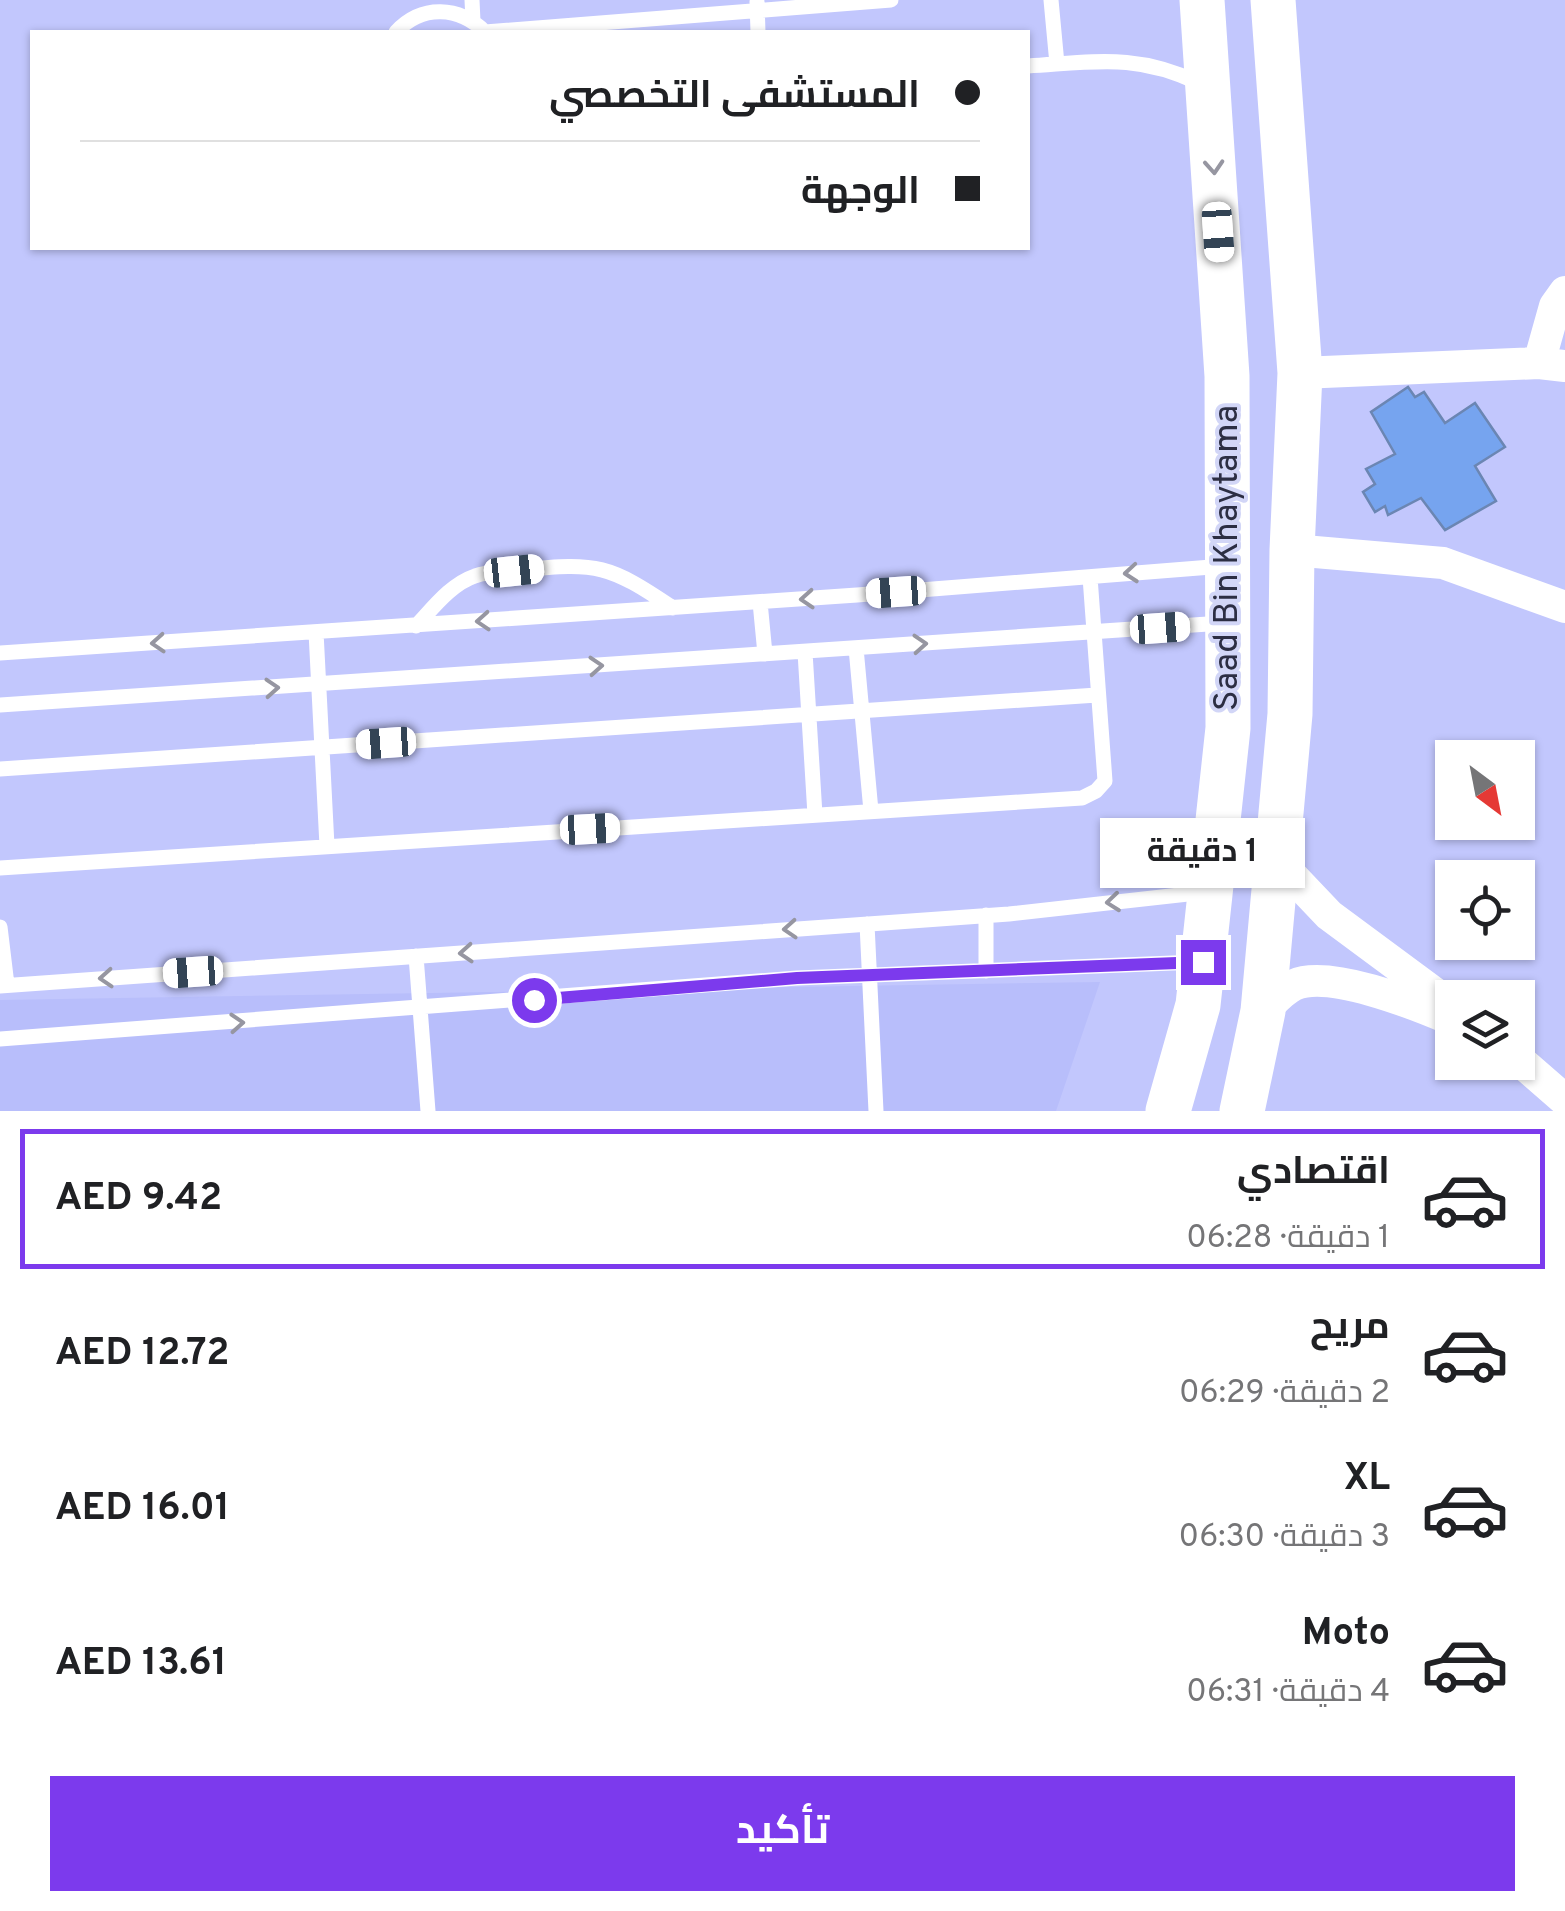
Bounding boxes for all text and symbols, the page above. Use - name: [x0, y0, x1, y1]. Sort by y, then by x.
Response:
- text: المستشفى التخصصي: [549, 73, 920, 122]
- one-way arrow: [1202, 160, 1224, 176]
- text: الوجهة: [801, 169, 920, 218]
- car: [1201, 201, 1235, 263]
- street label: Saad Bin Khaytama: [1206, 405, 1250, 711]
- car: [483, 553, 545, 589]
- one-way arrow: [1122, 562, 1138, 584]
- car: [865, 575, 927, 609]
- one-way arrow: [798, 587, 814, 609]
- one-way arrow: [474, 610, 490, 631]
- car: [1129, 611, 1191, 645]
- one-way arrow: [150, 631, 166, 653]
- one-way arrow: [913, 634, 929, 655]
- one-way arrow: [589, 656, 605, 677]
- one-way arrow: [264, 678, 280, 699]
- car: [355, 726, 417, 760]
- north arrow: [1435, 740, 1535, 840]
- map controls: [1435, 740, 1535, 1080]
- car: [559, 812, 621, 846]
- callout: 1 دقيقة: [1100, 817, 1306, 887]
- text: 1 دقيقة: [1147, 833, 1258, 873]
- button: locate: [1435, 860, 1535, 960]
- one-way arrow: [1105, 891, 1121, 912]
- one-way arrow: [781, 918, 797, 940]
- route end: [1181, 940, 1226, 985]
- one-way arrow: [457, 942, 473, 963]
- car: [162, 955, 224, 989]
- one-way arrow: [98, 967, 114, 989]
- route start: [512, 978, 557, 1023]
- button: layers: [1435, 980, 1535, 1080]
- one-way arrow: [229, 1012, 245, 1034]
- text: اقتصادي: [1237, 1149, 1390, 1198]
- icon: car: [1420, 1154, 1510, 1244]
- text: AED 9.42: [55, 1175, 222, 1224]
- text: 1 دقيقة · 06:28: [1186, 1219, 1390, 1259]
- text: مريح: [1310, 1304, 1390, 1353]
- icon: car: [1420, 1309, 1510, 1399]
- text: AED 12.72: [55, 1330, 229, 1379]
- text: 2 دقيقة · 06:29: [1179, 1374, 1390, 1414]
- text: XL: [1343, 1455, 1390, 1504]
- icon: car: [1420, 1464, 1510, 1554]
- text: AED 16.01: [55, 1485, 230, 1534]
- text: 3 دقيقة · 06:30: [1179, 1518, 1390, 1558]
- text: Moto: [1302, 1610, 1390, 1659]
- icon: car: [1420, 1619, 1510, 1709]
- text: AED 13.61: [55, 1640, 227, 1689]
- text: 4 دقيقة · 06:31: [1186, 1673, 1390, 1713]
- button: تأكيد: [50, 1776, 1515, 1891]

